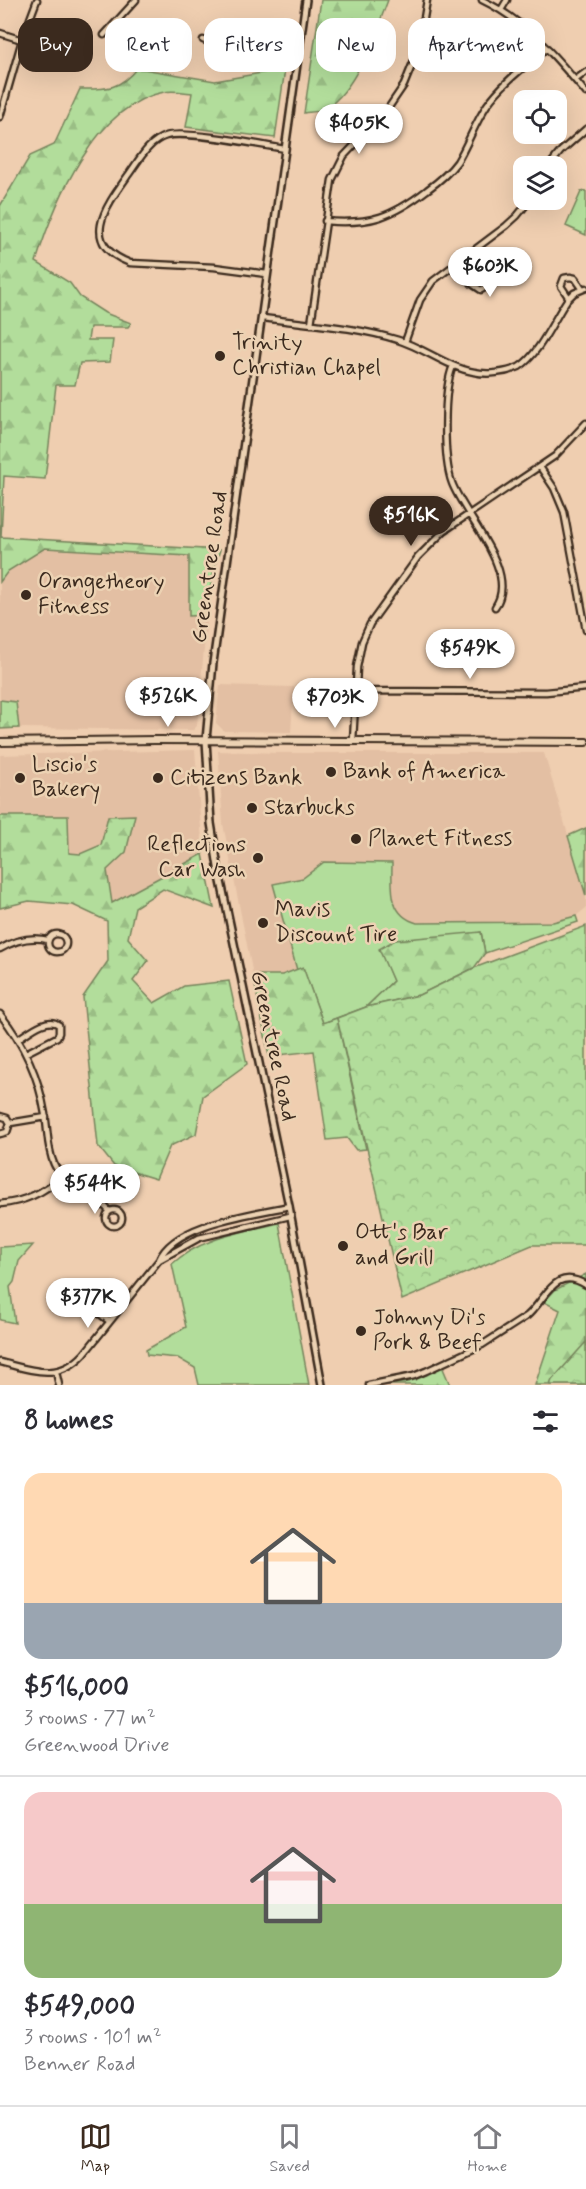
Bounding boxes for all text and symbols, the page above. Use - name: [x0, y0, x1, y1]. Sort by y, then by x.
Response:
- chip: Buy: [18, 18, 93, 72]
- chip: Rent: [105, 18, 192, 72]
- chip: Filters: [204, 18, 304, 72]
- chip: New: [316, 18, 396, 72]
- chip: Apartment: [408, 18, 545, 72]
- map controls: [513, 90, 567, 210]
- button: locate: [513, 90, 567, 144]
- pin: $405K: [317, 104, 401, 155]
- text: $405K: [329, 110, 389, 137]
- button: layers: [513, 156, 567, 210]
- pin: $603K: [448, 247, 532, 298]
- text: $603K: [462, 253, 518, 280]
- place label: Trinity Christian Chapel: [232, 329, 381, 382]
- marker: Trinity Christian Chapel: [213, 349, 227, 363]
- street label: Greentree Road: [185, 489, 235, 645]
- pin: $516K: [369, 496, 453, 547]
- text: $516K: [383, 502, 439, 529]
- place label: Orangetheory Fitness: [38, 568, 164, 621]
- marker: Orangetheory Fitness: [19, 588, 33, 602]
- pin: $549K: [428, 629, 512, 680]
- text: $549K: [440, 635, 500, 662]
- pin: $526K: [126, 677, 210, 728]
- pin: $703K: [293, 678, 377, 729]
- text: $526K: [139, 683, 197, 710]
- text: $703K: [306, 684, 364, 711]
- place label: Liscio's Bakery: [32, 751, 100, 804]
- place label: Bank of America: [343, 758, 506, 786]
- place label: Citizens Bank: [170, 764, 302, 792]
- marker: Bank of America: [324, 765, 338, 779]
- marker: Liscio's Bakery: [13, 771, 27, 785]
- marker: Citizens Bank: [151, 771, 165, 785]
- place label: Starbucks: [264, 794, 355, 822]
- marker: Starbucks: [245, 801, 259, 815]
- place label: Planet Fitness: [368, 825, 512, 853]
- place label: Reflections Car Wash: [147, 831, 246, 884]
- marker: Planet Fitness: [349, 832, 363, 846]
- marker: Reflections Car Wash: [251, 851, 265, 865]
- place label: Mavis Discount Tire: [275, 896, 397, 949]
- marker: Mavis Discount Tire: [256, 916, 270, 930]
- street label: Greentree Road: [243, 968, 303, 1124]
- pin: $544K: [53, 1164, 137, 1215]
- text: $544K: [64, 1170, 126, 1197]
- place label: Ott's Bar and Grill: [355, 1219, 449, 1272]
- marker: Ott's Bar and Grill: [336, 1239, 350, 1253]
- pin: $377K: [46, 1278, 130, 1329]
- text: $377K: [60, 1284, 116, 1311]
- place label: Johnny Di's Pork & Beef: [373, 1304, 486, 1357]
- marker: Johnny Di's Pork & Beef: [354, 1324, 368, 1338]
- text: 8 homes: [24, 1404, 114, 1438]
- icon: filters: [529, 1405, 562, 1438]
- icon: home: [239, 1512, 347, 1620]
- text: $516,000: [24, 1671, 129, 1705]
- text: 3 rooms · 77 m²: [24, 1705, 156, 1732]
- text: Greenwood Drive: [24, 1732, 169, 1759]
- icon: home: [239, 1831, 347, 1939]
- text: $549,000: [24, 1990, 135, 2024]
- text: 3 rooms · 101 m²: [24, 2024, 162, 2051]
- text: Benner Road: [24, 2051, 135, 2078]
- tab: Map: [79, 2120, 112, 2177]
- tab: Saved: [269, 2120, 310, 2177]
- tab: Home: [467, 2120, 507, 2177]

